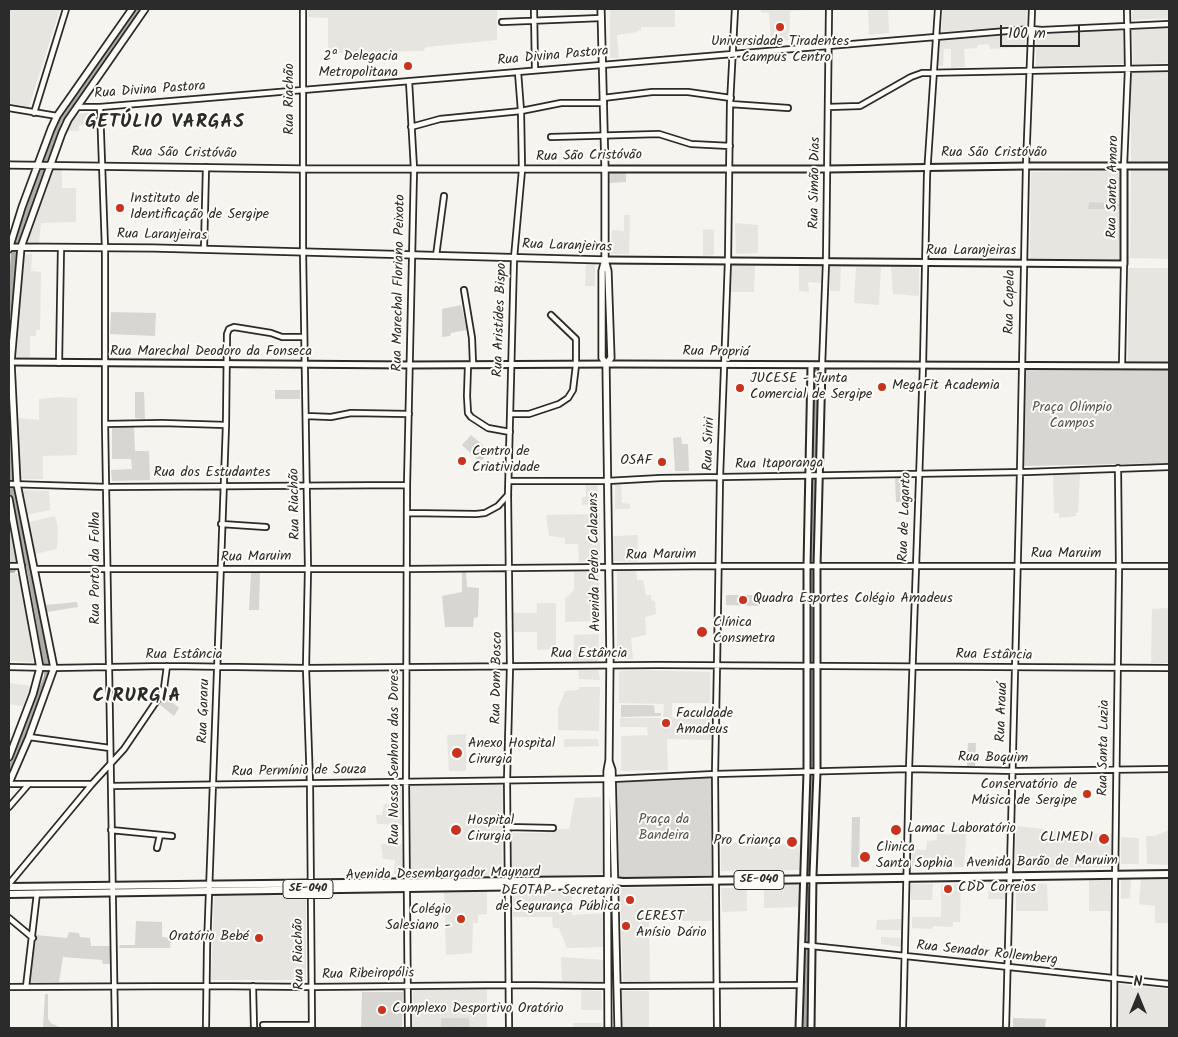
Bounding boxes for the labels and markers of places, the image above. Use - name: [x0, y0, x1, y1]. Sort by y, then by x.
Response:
- marker: Universidade Tiradentes - Campus Centro: [774, 21, 786, 33]
- place label: Universidade Tiradentes - Campus Centro: [711, 35, 849, 68]
- place label: 2ª Delegacia Metropolitana: [318, 50, 398, 82]
- marker: 2ª Delegacia Metropolitana: [402, 60, 414, 72]
- place label: Instituto de Identificação de Sergipe: [130, 192, 269, 224]
- marker: Instituto de Identificação de Sergipe: [114, 202, 126, 214]
- place label: JUCESE - Junta Comercial de Sergipe: [750, 372, 872, 404]
- place label: MegaFit Academia: [892, 379, 1000, 395]
- marker: MegaFit Academia: [876, 381, 888, 393]
- marker: JUCESE - Junta Comercial de Sergipe: [734, 382, 746, 394]
- place label: Centro de Criatividade: [472, 445, 540, 478]
- place label: OSAF: [620, 454, 652, 470]
- marker: Centro de Criatividade: [456, 455, 468, 467]
- marker: OSAF: [656, 456, 668, 468]
- place label: Quadra Esportes Colégio Amadeus: [753, 592, 953, 608]
- marker: Quadra Esportes Colégio Amadeus: [737, 594, 749, 606]
- place label: Clínica Consmetra: [713, 616, 775, 648]
- marker: Clínica Consmetra: [695, 625, 709, 639]
- place label: Faculdade Amadeus: [676, 707, 733, 740]
- marker: Faculdade Amadeus: [660, 717, 672, 729]
- place label: Anexo Hospital Cirurgia: [468, 737, 555, 770]
- marker: Anexo Hospital Cirurgia: [450, 746, 464, 760]
- place label: Conservatório de Música de Sergipe: [971, 778, 1077, 810]
- marker: Conservatório de Música de Sergipe: [1081, 788, 1093, 800]
- place label: Hospital Cirurgia: [467, 814, 514, 846]
- place label: Lamac Laboratório: [907, 822, 1016, 838]
- marker: Hospital Cirurgia: [449, 823, 463, 837]
- marker: Lamac Laboratório: [889, 823, 903, 837]
- place label: CLIMEDI: [1040, 831, 1093, 847]
- marker: CLIMEDI: [1097, 832, 1111, 846]
- place label: Pro Criança: [714, 834, 781, 850]
- marker: Pro Criança: [785, 835, 799, 849]
- place label: Clinica Santa Sophia: [876, 841, 953, 874]
- marker: Clinica Santa Sophia: [858, 850, 872, 864]
- place label: CDD Correios: [958, 881, 1036, 897]
- marker: CDD Correios: [942, 883, 954, 895]
- place label: DEOTAP- Secretaria de Segurança Pública: [496, 884, 620, 916]
- marker: DEOTAP- Secretaria de Segurança Pública: [624, 894, 636, 906]
- place label: Colégio Salesiano -: [386, 903, 451, 936]
- place label: CEREST Anísio Dário: [636, 910, 707, 942]
- marker: Colégio Salesiano -: [455, 913, 467, 925]
- marker: CEREST Anísio Dário: [620, 920, 632, 932]
- place label: Oratório Bebé: [169, 930, 249, 946]
- marker: Oratório Bebé: [253, 932, 265, 944]
- place label: Complexo Desportivo Oratório: [392, 1002, 564, 1018]
- marker: Complexo Desportivo Oratório: [376, 1004, 388, 1016]

